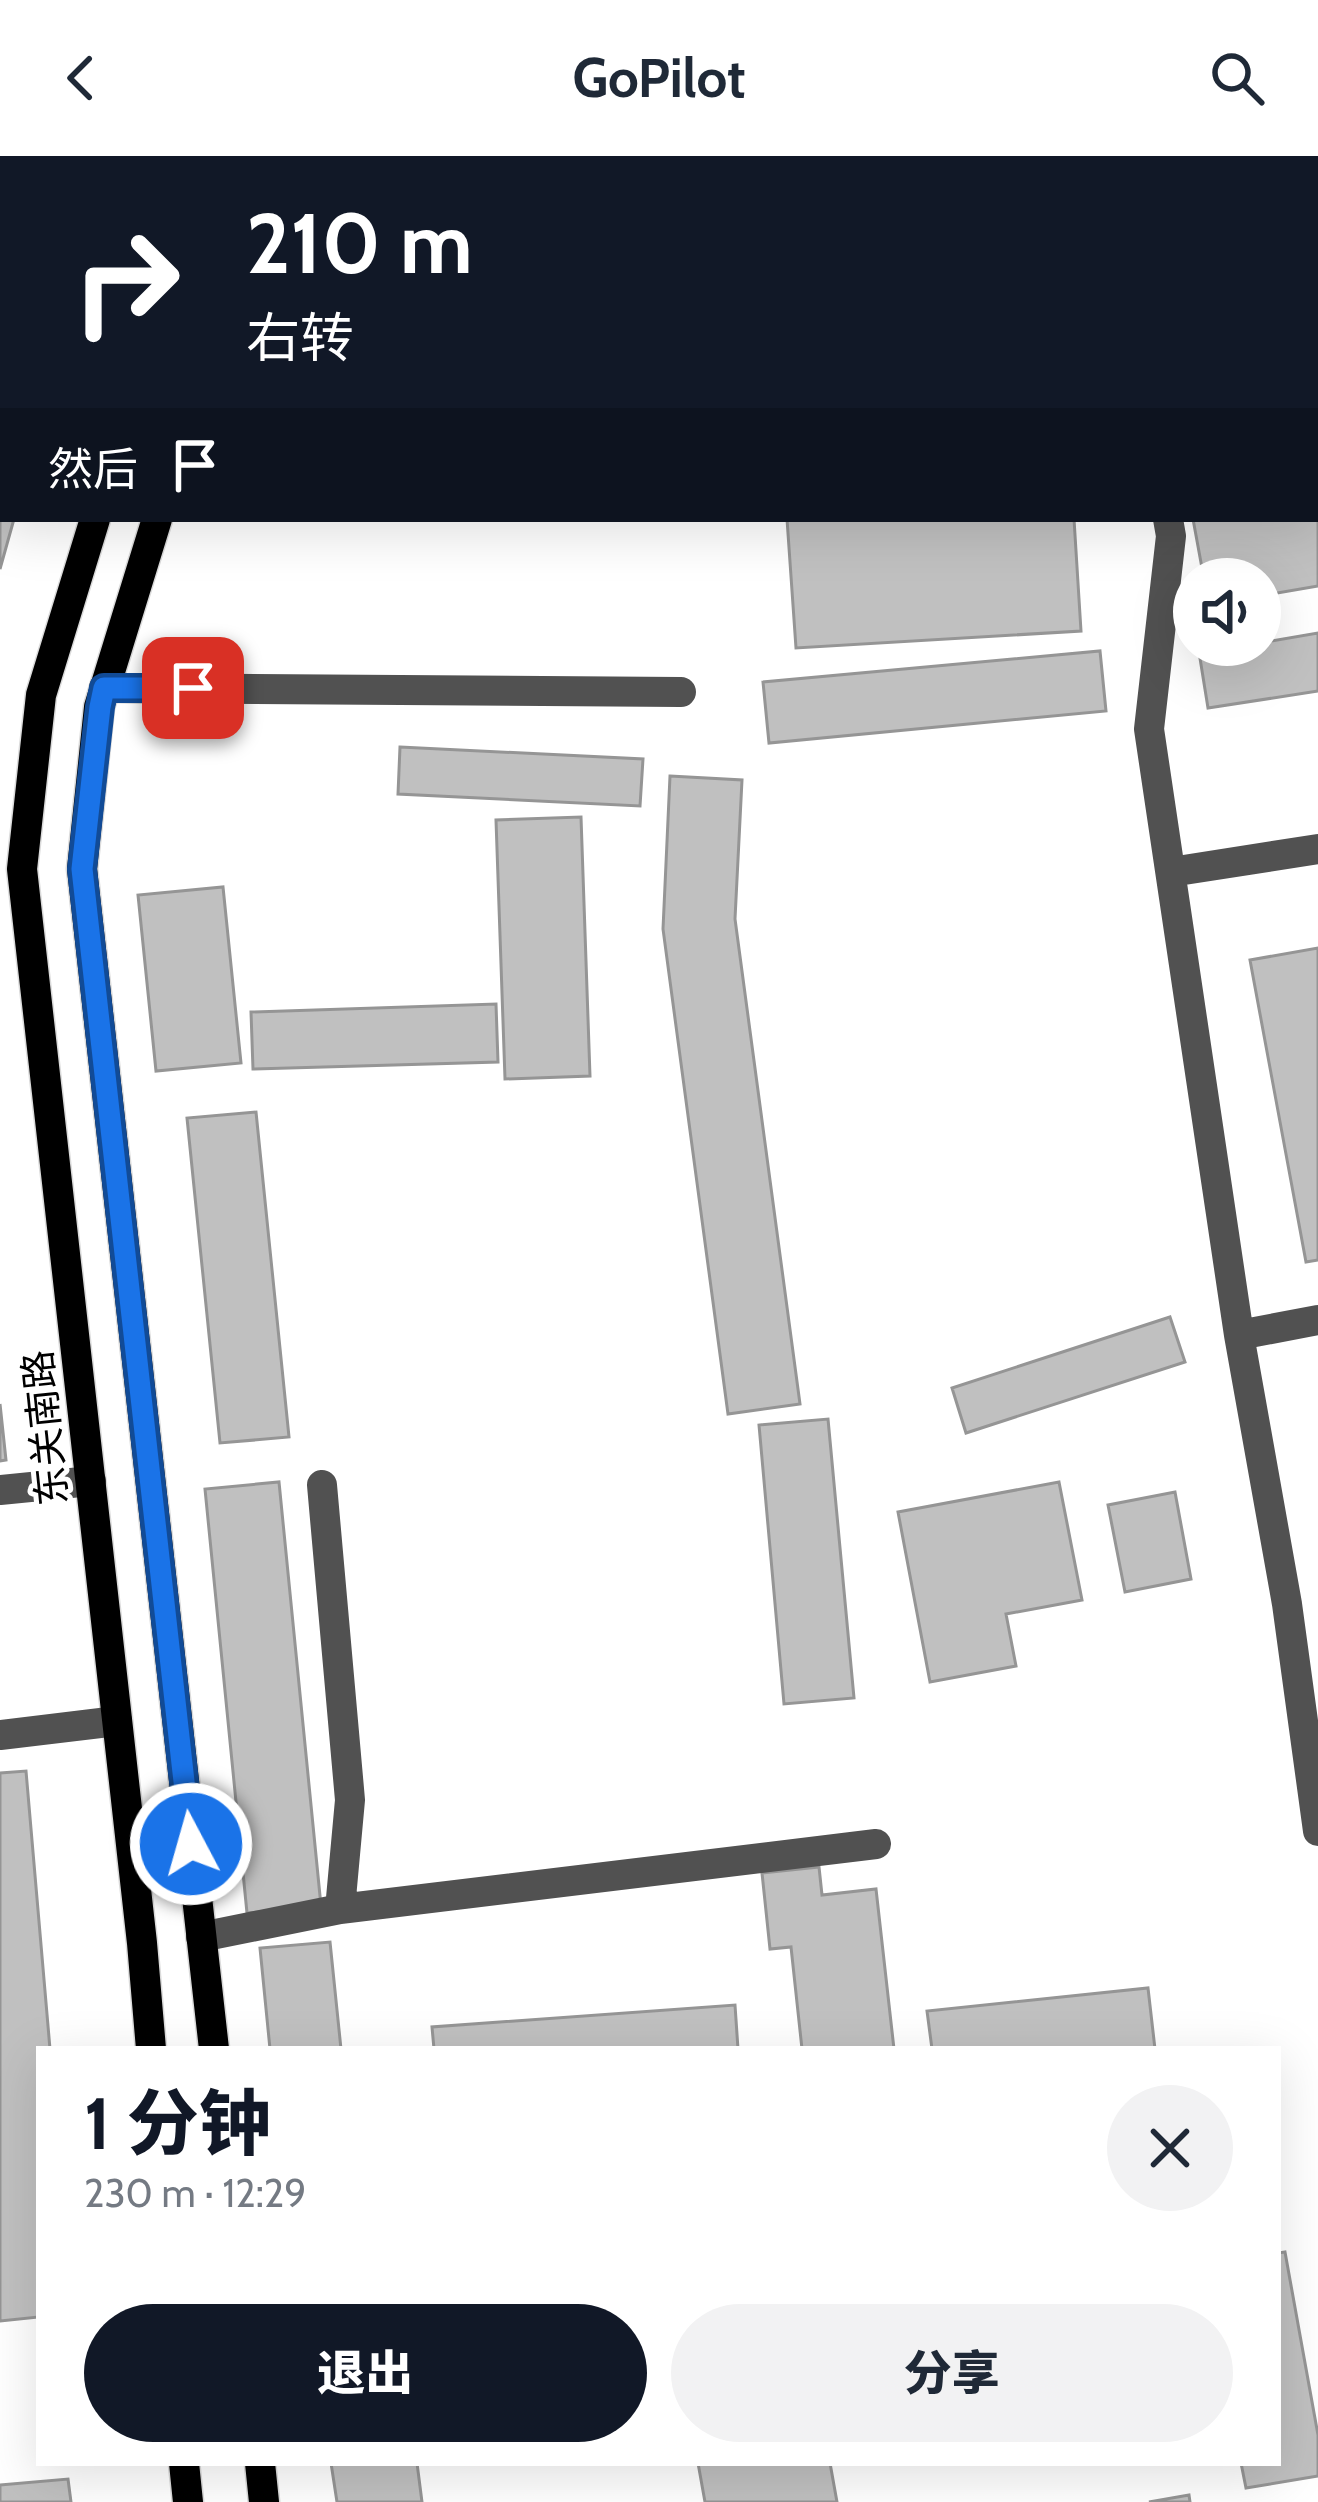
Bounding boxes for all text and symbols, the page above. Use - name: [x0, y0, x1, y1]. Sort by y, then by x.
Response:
- icon: back: [48, 45, 114, 111]
- text: GoPilot: [572, 45, 746, 111]
- icon: search: [1204, 45, 1270, 111]
- text: 210 m: [246, 192, 473, 294]
- icon: right: [48, 204, 204, 360]
- text: 右转: [246, 305, 354, 371]
- icon: arrive: [162, 432, 228, 498]
- text: 然后: [48, 442, 138, 496]
- map controls: [1173, 558, 1281, 666]
- button: sound: [1173, 558, 1281, 666]
- pin: [142, 637, 244, 739]
- icon: arrive: [160, 655, 226, 721]
- street label: 东关南路: [13, 1348, 77, 1508]
- position arrow: [128, 1781, 254, 1907]
- text: 1 分钟: [84, 2080, 271, 2167]
- button: close: [1107, 2085, 1233, 2211]
- text: 230 m · 12:29: [84, 2169, 306, 2217]
- button: 退出: [84, 2304, 647, 2442]
- button: 分享: [671, 2304, 1233, 2442]

